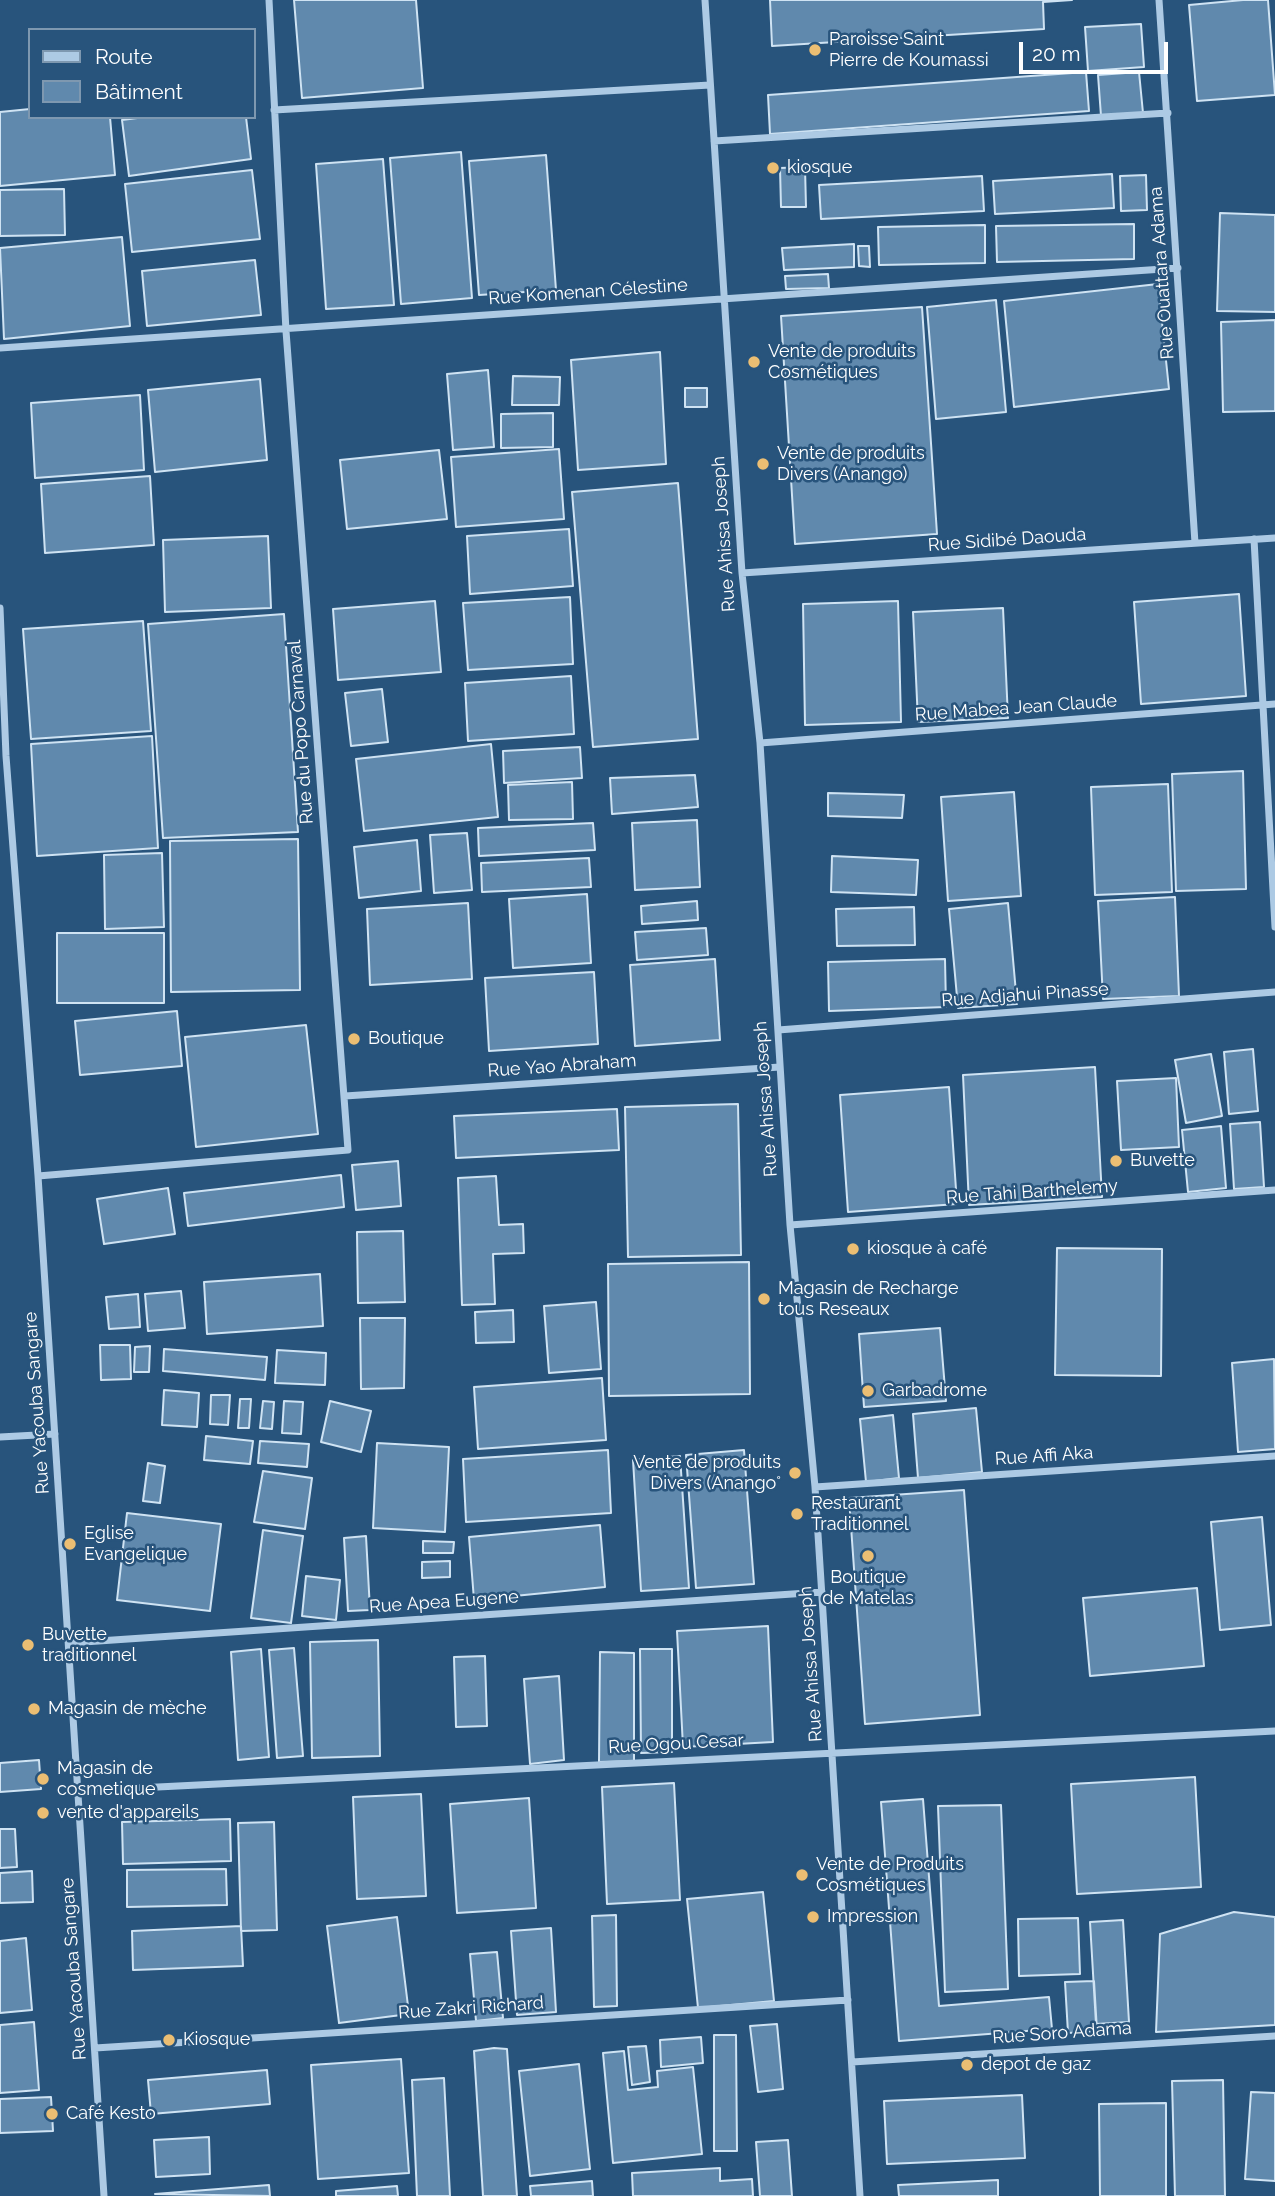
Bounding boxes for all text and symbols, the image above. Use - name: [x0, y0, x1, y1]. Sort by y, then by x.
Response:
- legend: [28, 28, 256, 119]
- scale bar: [1023, 28, 1172, 72]
- place label: Paroisse Saint Pierre de Koumassi: [829, 29, 989, 72]
- text: 20 m: [1032, 41, 1080, 66]
- marker: Paroisse Saint Pierre de Koumassi: [807, 42, 823, 58]
- text: Route: [95, 44, 153, 69]
- text: Bâtiment: [95, 79, 183, 104]
- place label: kiosque: [787, 157, 852, 179]
- marker: kiosque: [765, 160, 781, 176]
- street label: Rue Ouattara Adama: [1145, 186, 1179, 360]
- street label: Rue Komenan Célestine: [488, 274, 688, 310]
- place label: Vente de produits Cosmétiques: [768, 341, 916, 384]
- marker: Vente de produits Cosmétiques: [746, 354, 762, 370]
- place label: Vente de produits Divers (Anango): [777, 443, 925, 486]
- street label: Rue Ahissa Joseph: [708, 455, 740, 613]
- marker: Vente de produits Divers (Anango): [755, 456, 771, 472]
- street label: Rue Sidibé Daouda: [927, 524, 1087, 556]
- street label: Rue du Popo Carnaval: [284, 639, 318, 825]
- street label: Rue Mabea Jean Claude: [914, 690, 1118, 726]
- street label: Rue Adjahui Pinasse: [941, 978, 1109, 1012]
- street label: Rue Ahissa Joseph: [750, 1020, 782, 1178]
- place label: Boutique: [368, 1028, 444, 1050]
- marker: Boutique: [346, 1031, 362, 1047]
- street label: Rue Yao Abraham: [487, 1050, 637, 1082]
- place label: Buvette: [1130, 1150, 1195, 1172]
- marker: Buvette: [1108, 1153, 1124, 1169]
- street label: Rue Tahi Barthelemy: [945, 1175, 1119, 1209]
- place label: kiosque à café: [867, 1238, 987, 1260]
- marker: kiosque à café: [845, 1241, 861, 1257]
- place label: Magasin de Recharge tous Reseaux: [778, 1278, 958, 1320]
- marker: Magasin de Recharge tous Reseaux: [756, 1291, 772, 1307]
- street label: Rue Yacouba Sangare: [20, 1311, 54, 1495]
- place label: Garbadrome: [882, 1380, 987, 1402]
- marker: Garbadrome: [860, 1383, 876, 1399]
- street label: Rue Affi Aka: [994, 1442, 1094, 1470]
- place label: Vente de produits Divers (Anango°: [633, 1452, 781, 1494]
- marker: Vente de produits Divers (Anango°: [787, 1465, 803, 1481]
- place label: Restaurant Traditionnel: [811, 1493, 909, 1536]
- marker: Restaurant Traditionnel: [789, 1506, 805, 1522]
- place label: Eglise Evangelique: [84, 1523, 187, 1566]
- marker: Eglise Evangelique: [62, 1536, 78, 1552]
- marker: Boutique de Matelas: [860, 1548, 876, 1564]
- place label: Boutique de Matelas: [822, 1567, 914, 1610]
- street label: Rue Ahissa Joseph: [795, 1585, 827, 1743]
- street label: Rue Apea Eugene: [368, 1586, 520, 1618]
- place label: Buvette traditionnel: [42, 1624, 136, 1666]
- marker: Buvette traditionnel: [20, 1637, 36, 1653]
- place label: Magasin de mèche: [48, 1698, 207, 1720]
- marker: Magasin de mèche: [26, 1701, 42, 1717]
- street label: Rue Ogou Cesar: [608, 1730, 744, 1758]
- place label: Magasin de cosmetique: [57, 1758, 156, 1800]
- marker: Magasin de cosmetique: [35, 1771, 51, 1787]
- place label: vente d'appareils: [57, 1802, 199, 1824]
- marker: vente d'appareils: [35, 1805, 51, 1821]
- place label: Vente de Produits Cosmétiques: [816, 1854, 964, 1896]
- marker: Vente de Produits Cosmétiques: [794, 1867, 810, 1883]
- street label: Rue Yacouba Sangare: [57, 1877, 91, 2061]
- place label: Impression: [827, 1906, 918, 1928]
- marker: Impression: [805, 1909, 821, 1925]
- street label: Rue Zakri Richard: [397, 1992, 545, 2024]
- street label: Rue Soro Adama: [992, 2017, 1132, 2049]
- place label: Kiosque: [183, 2029, 250, 2051]
- marker: Kiosque: [161, 2032, 177, 2048]
- place label: depot de gaz: [981, 2054, 1091, 2076]
- marker: depot de gaz: [959, 2057, 975, 2073]
- place label: Café Kesto: [66, 2103, 156, 2125]
- marker: Café Kesto: [44, 2106, 60, 2122]

